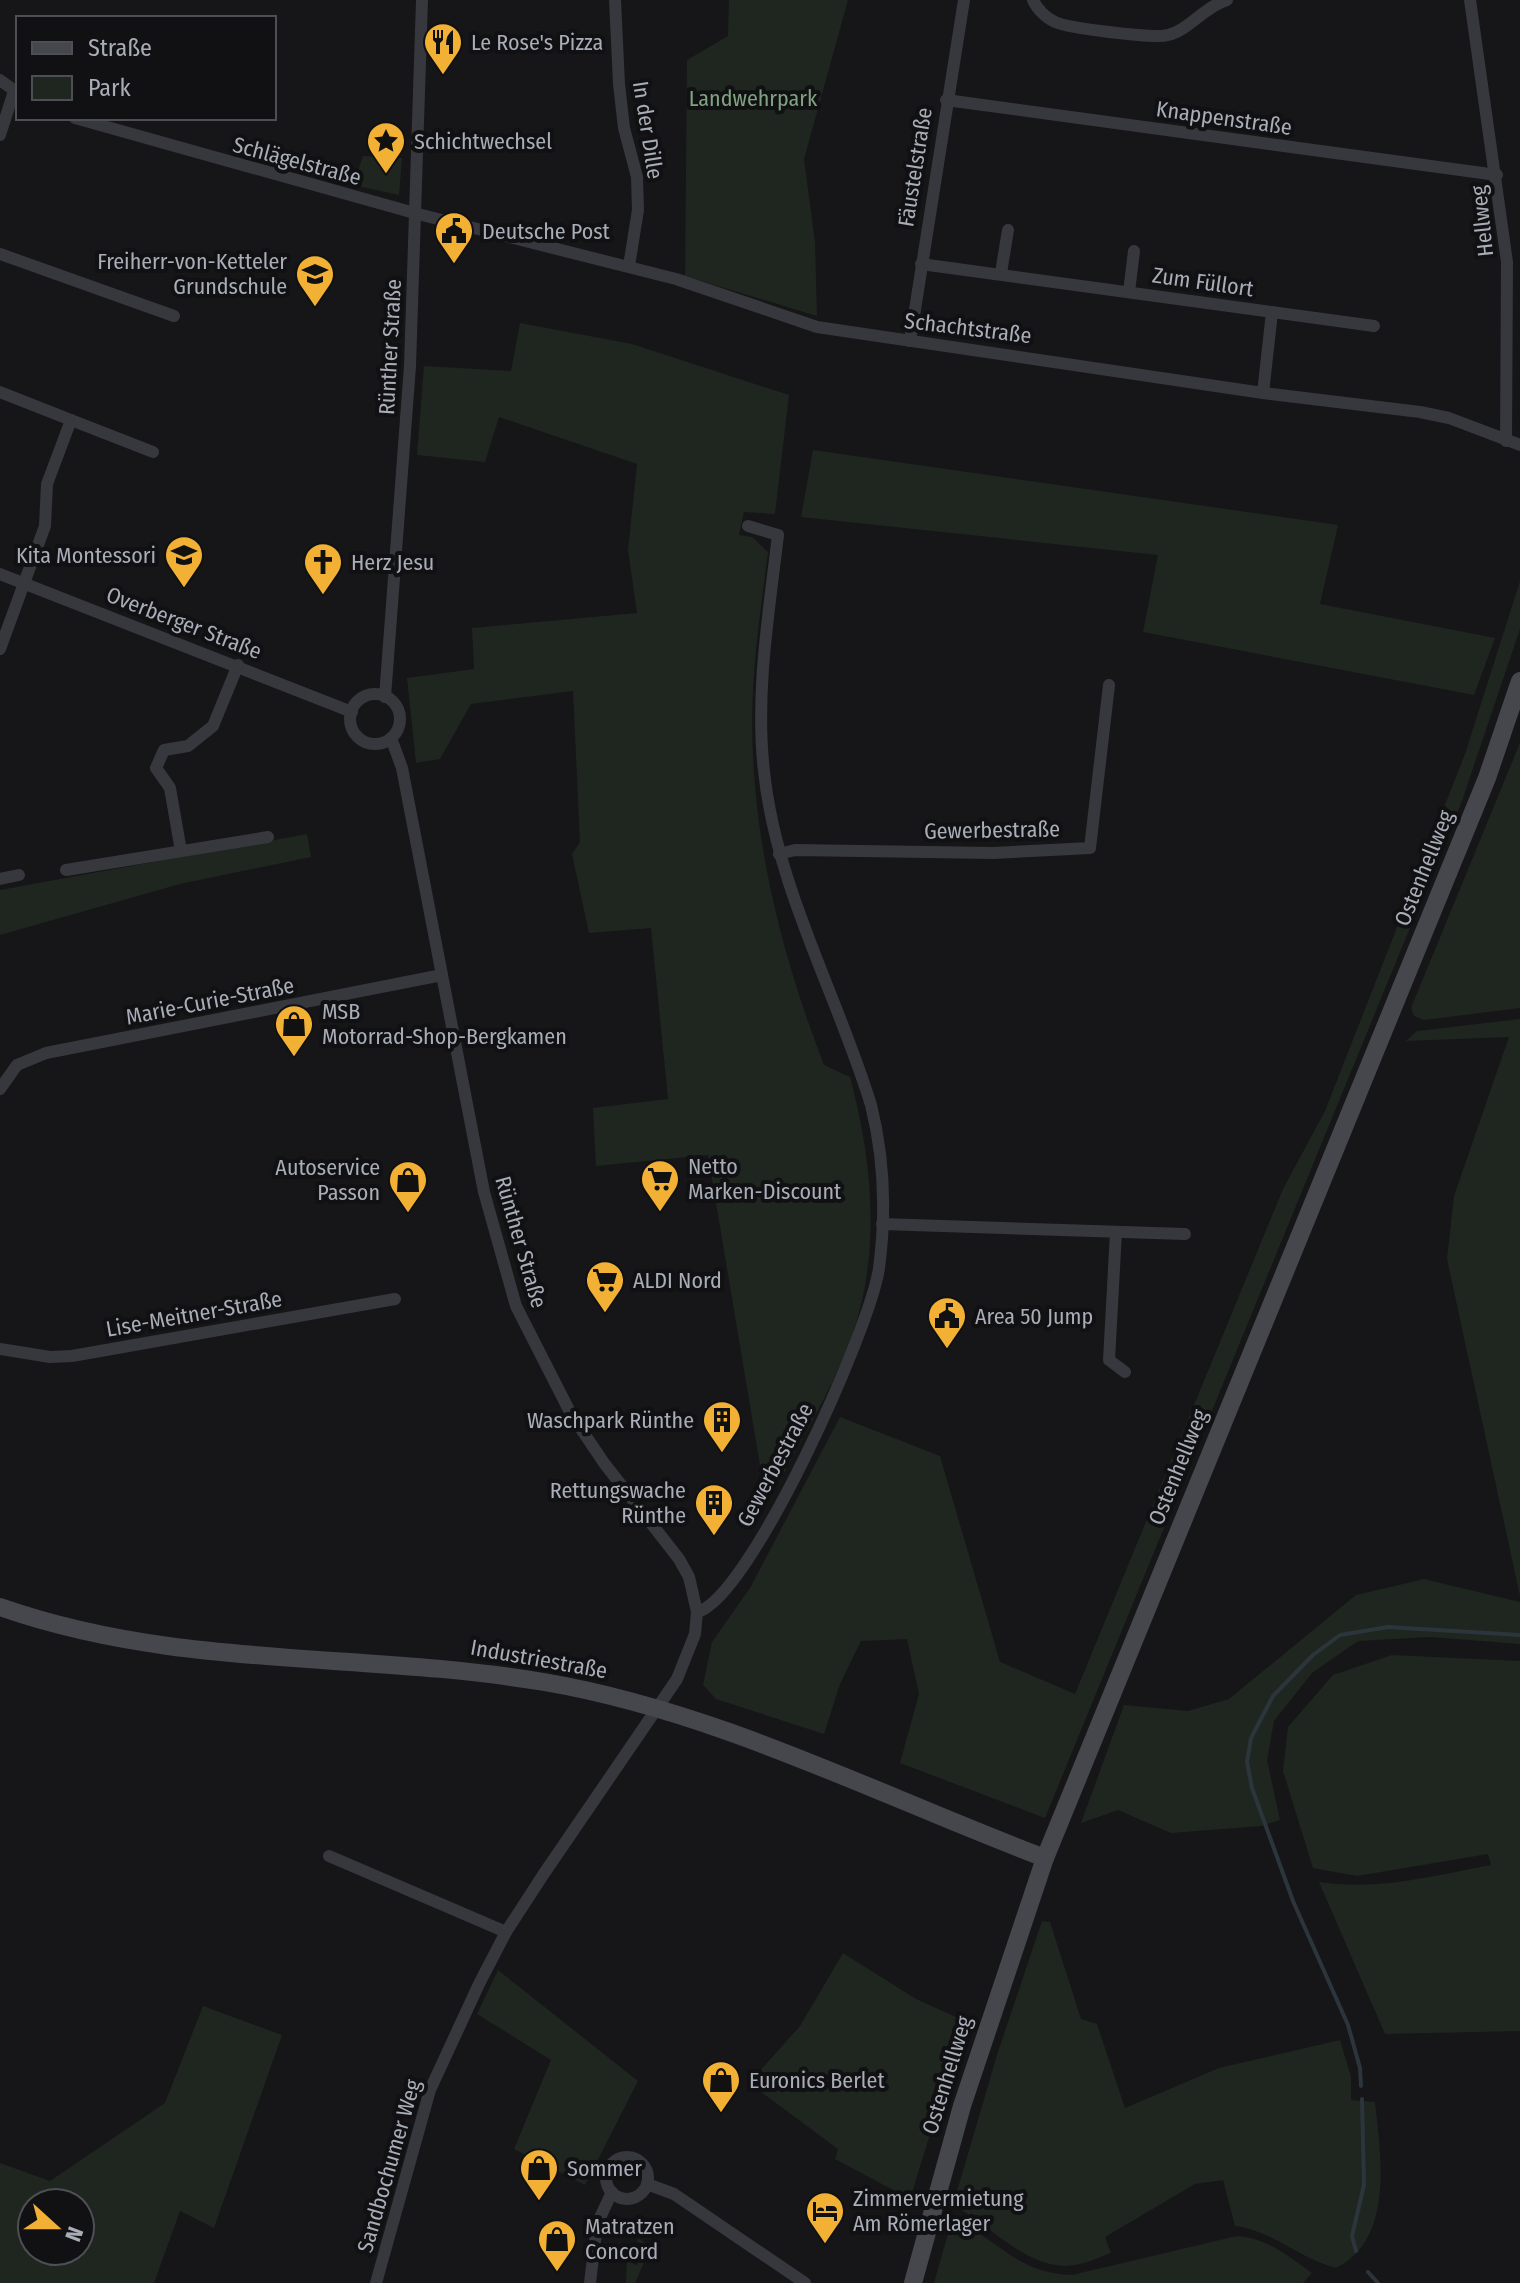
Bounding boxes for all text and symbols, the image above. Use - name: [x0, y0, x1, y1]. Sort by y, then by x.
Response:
- legend: [16, 16, 276, 120]
- restaurant icon: Le Rose's Pizza: [422, 21, 464, 76]
- place label: Le Rose's Pizza: [471, 29, 603, 56]
- text: Straße: [88, 34, 152, 62]
- text: Park: [88, 74, 131, 102]
- street label: In der Dille: [627, 79, 669, 181]
- park label: Landwehrpark: [689, 85, 818, 112]
- street label: Knappenstraße: [1154, 95, 1294, 141]
- street label: Fäustelstraße: [892, 105, 938, 229]
- place icon: Schichtwechsel: [365, 120, 407, 175]
- place label: Schichtwechsel: [414, 128, 552, 155]
- street label: Schlägelstraße: [230, 131, 364, 191]
- street label: Hellweg: [1465, 183, 1499, 258]
- public building icon: Deutsche Post: [433, 210, 475, 265]
- place label: Deutsche Post: [482, 218, 611, 245]
- place label: Freiherr-von-Ketteler Grundschule: [97, 248, 287, 300]
- school or university icon: Freiherr-von-Ketteler Grundschule: [294, 253, 336, 308]
- street label: Zum Füllort: [1151, 262, 1256, 303]
- street label: Rünther Straße: [373, 278, 407, 416]
- street label: Schachtstraße: [903, 307, 1033, 349]
- school or university icon: Kita Montessori: [163, 534, 205, 589]
- church icon: Herz Jesu: [302, 541, 344, 596]
- place label: Kita Montessori: [16, 542, 156, 569]
- place label: Herz Jesu: [351, 549, 434, 576]
- street label: Overberger Straße: [102, 581, 266, 665]
- street label: Ostenhellweg: [1389, 806, 1460, 930]
- street label: Gewerbestraße: [924, 815, 1060, 845]
- street label: Marie-Curie-Straße: [124, 971, 296, 1031]
- place label: MSB Motorrad-Shop-Bergkamen: [322, 998, 567, 1050]
- shop icon: MSB Motorrad-Shop-Bergkamen: [273, 1003, 315, 1058]
- place label: Netto Marken-Discount: [688, 1153, 842, 1205]
- place label: Autoservice Passon: [275, 1154, 380, 1206]
- supermarket icon: Netto Marken-Discount: [639, 1158, 681, 1213]
- shop icon: Autoservice Passon: [387, 1159, 429, 1214]
- street label: Rünther Straße: [489, 1173, 553, 1311]
- supermarket icon: ALDI Nord: [584, 1259, 626, 1314]
- place label: ALDI Nord: [633, 1267, 722, 1294]
- street label: Lise-Meitner-Straße: [104, 1285, 284, 1343]
- public building icon: Area 50 Jump: [926, 1295, 968, 1350]
- place label: Area 50 Jump: [975, 1303, 1093, 1330]
- building icon: Waschpark Rünthe: [701, 1399, 743, 1454]
- street label: Gewerbestraße: [731, 1399, 819, 1531]
- street label: Ostenhellweg: [1143, 1405, 1214, 1529]
- place label: Waschpark Rünthe: [527, 1407, 694, 1434]
- place label: Rettungswache Rünthe: [550, 1477, 686, 1529]
- building icon: Rettungswache Rünthe: [693, 1482, 735, 1537]
- street label: Industriestraße: [469, 1634, 609, 1684]
- street label: Ostenhellweg: [916, 2012, 978, 2137]
- shop icon: Euronics Berlet: [700, 2059, 742, 2114]
- place label: Euronics Berlet: [749, 2067, 885, 2094]
- street label: Sandbochumer Weg: [351, 2076, 427, 2256]
- shop icon: Sommer: [518, 2147, 560, 2202]
- place label: Sommer: [567, 2155, 642, 2182]
- place label: Zimmervermietung Am Römerlager: [853, 2185, 1024, 2237]
- north arrow: [16, 2187, 96, 2267]
- hotel icon: Zimmervermietung Am Römerlager: [804, 2190, 846, 2245]
- place label: Matratzen Concord: [585, 2213, 675, 2265]
- shop icon: Matratzen Concord: [536, 2218, 578, 2273]
- text: N: [59, 2223, 89, 2245]

